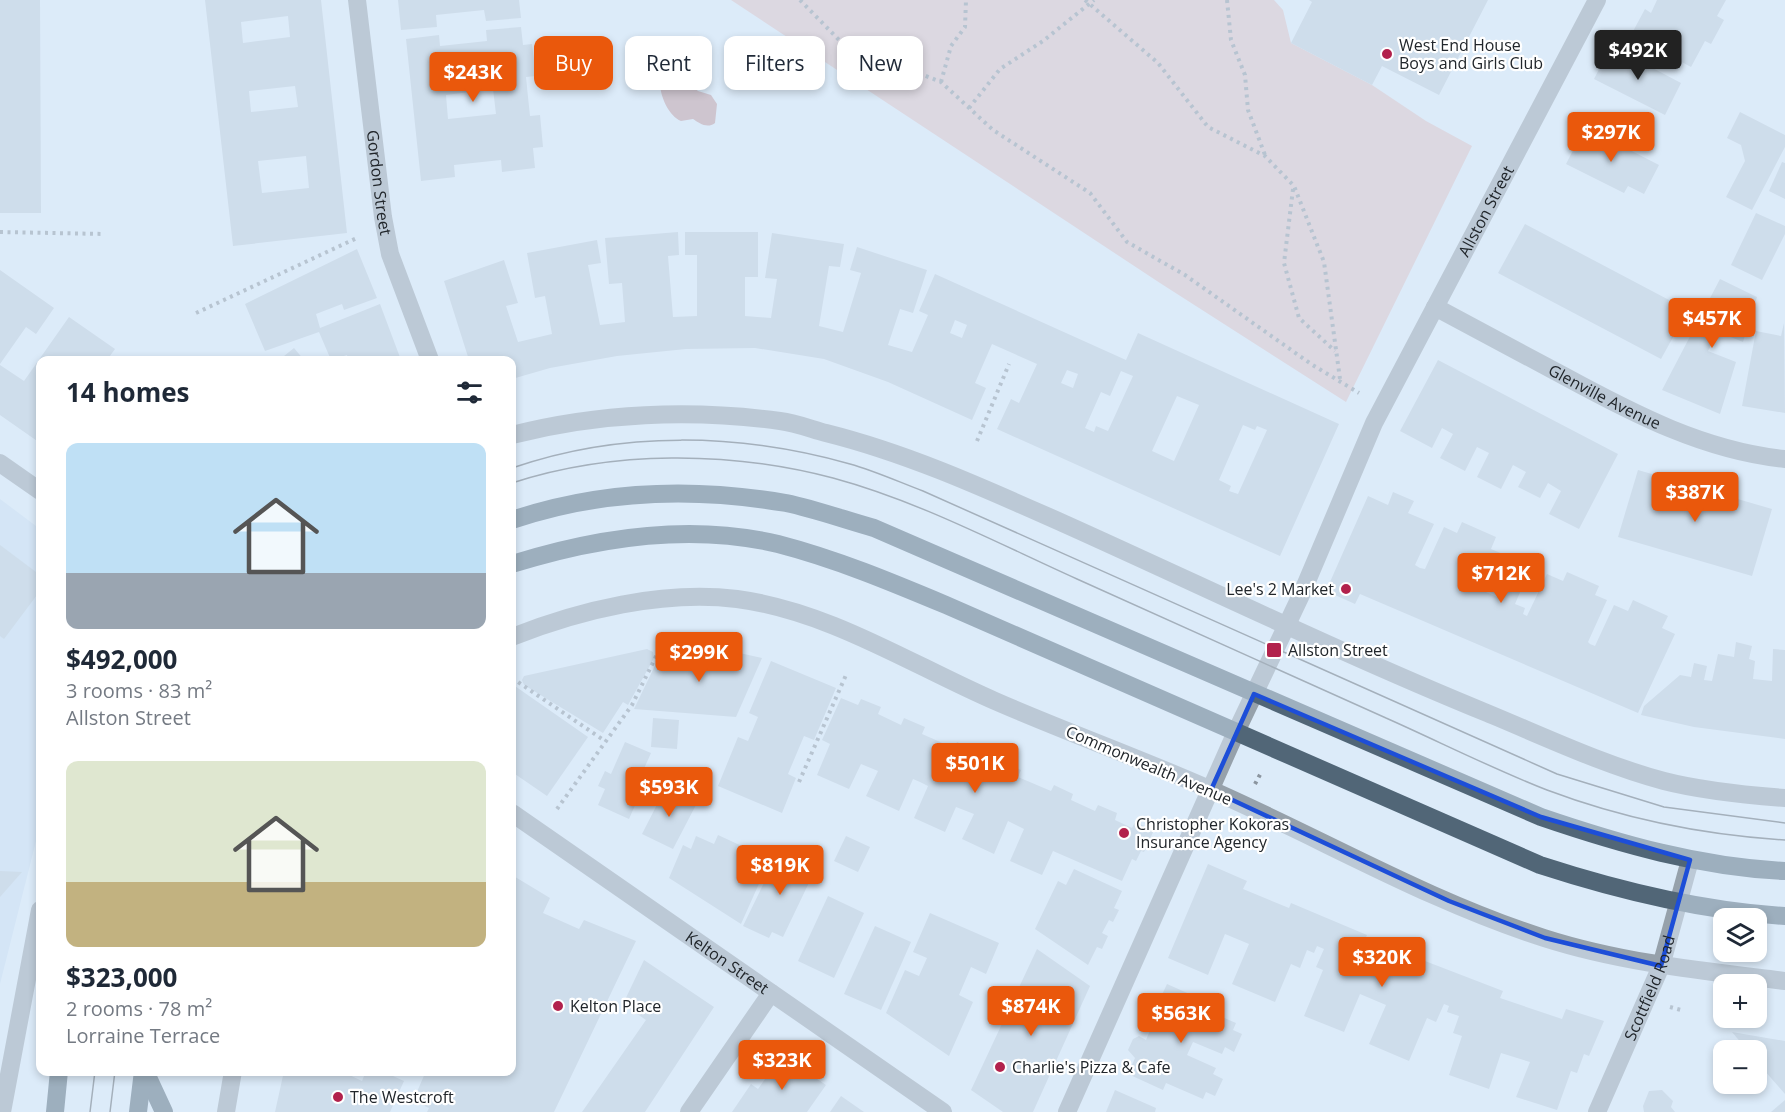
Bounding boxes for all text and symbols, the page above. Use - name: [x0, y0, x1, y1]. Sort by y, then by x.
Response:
- pin: $492K: [1596, 30, 1680, 81]
- place label: West End House Boys and Girls Club: [1399, 34, 1543, 74]
- chip: Buy: [534, 36, 613, 90]
- chip: Rent: [625, 36, 712, 90]
- chip: Filters: [724, 36, 825, 90]
- chip: New: [837, 36, 923, 90]
- text: $492K: [1608, 36, 1668, 63]
- marker: West End House Boys and Girls Club: [1380, 47, 1394, 61]
- pin: $243K: [431, 52, 515, 103]
- text: $243K: [443, 58, 503, 85]
- pin: $297K: [1569, 112, 1653, 163]
- text: $297K: [1581, 118, 1641, 145]
- street label: Gordon Street: [362, 129, 397, 237]
- street label: Allston Street: [1453, 161, 1519, 260]
- pin: $457K: [1670, 298, 1754, 349]
- text: $457K: [1682, 304, 1742, 331]
- street label: Glenville Avenue: [1545, 359, 1664, 434]
- text: 14 homes: [66, 374, 190, 410]
- icon: filters: [453, 376, 486, 409]
- pin: $387K: [1653, 472, 1737, 523]
- text: $387K: [1665, 478, 1725, 505]
- icon: home: [222, 482, 330, 590]
- pin: $712K: [1459, 553, 1543, 604]
- text: $712K: [1471, 559, 1531, 586]
- place label: Lee's 2 Market: [1226, 578, 1334, 600]
- marker: Lee's 2 Market: [1339, 582, 1353, 596]
- pin: $299K: [657, 632, 741, 683]
- text: $299K: [669, 638, 729, 665]
- place label: Allston Street: [1288, 639, 1388, 661]
- text: $492,000: [66, 641, 177, 677]
- marker: Allston Street: [1265, 641, 1283, 659]
- text: 3 rooms · 83 m²: [66, 677, 212, 704]
- text: Allston Street: [66, 704, 191, 731]
- street label: Commonwealth Avenue: [1063, 720, 1235, 810]
- pin: $501K: [933, 743, 1017, 794]
- text: $501K: [945, 749, 1005, 776]
- pin: $593K: [627, 767, 711, 818]
- text: $593K: [639, 773, 699, 800]
- icon: home: [222, 800, 330, 908]
- place label: Christopher Kokoras Insurance Agency: [1136, 813, 1289, 853]
- marker: Christopher Kokoras Insurance Agency: [1117, 826, 1131, 840]
- pin: $819K: [738, 845, 822, 896]
- text: $819K: [750, 851, 810, 878]
- map controls: [1713, 908, 1767, 1094]
- button: layers: [1713, 908, 1767, 962]
- street label: Kelton Street: [681, 926, 774, 999]
- street label: Scottfield Road: [1619, 933, 1680, 1044]
- pin: $320K: [1340, 937, 1424, 988]
- text: $320K: [1352, 943, 1412, 970]
- text: $323,000: [66, 959, 177, 995]
- button: +: [1713, 974, 1767, 1028]
- pin: $874K: [989, 986, 1073, 1037]
- text: $874K: [1001, 992, 1061, 1019]
- pin: $563K: [1139, 993, 1223, 1044]
- text: 2 rooms · 78 m²: [66, 995, 212, 1022]
- place label: Kelton Place: [570, 995, 661, 1017]
- marker: Kelton Place: [551, 999, 565, 1013]
- text: $563K: [1151, 999, 1211, 1026]
- text: Lorraine Terrace: [66, 1022, 220, 1049]
- pin: $323K: [740, 1040, 824, 1091]
- button: −: [1713, 1040, 1767, 1094]
- text: $323K: [752, 1046, 812, 1073]
- place label: Charlie's Pizza & Cafe: [1012, 1056, 1171, 1078]
- marker: Charlie's Pizza & Cafe: [993, 1060, 1007, 1074]
- place label: The Westcroft: [350, 1086, 454, 1108]
- marker: The Westcroft: [331, 1090, 345, 1104]

